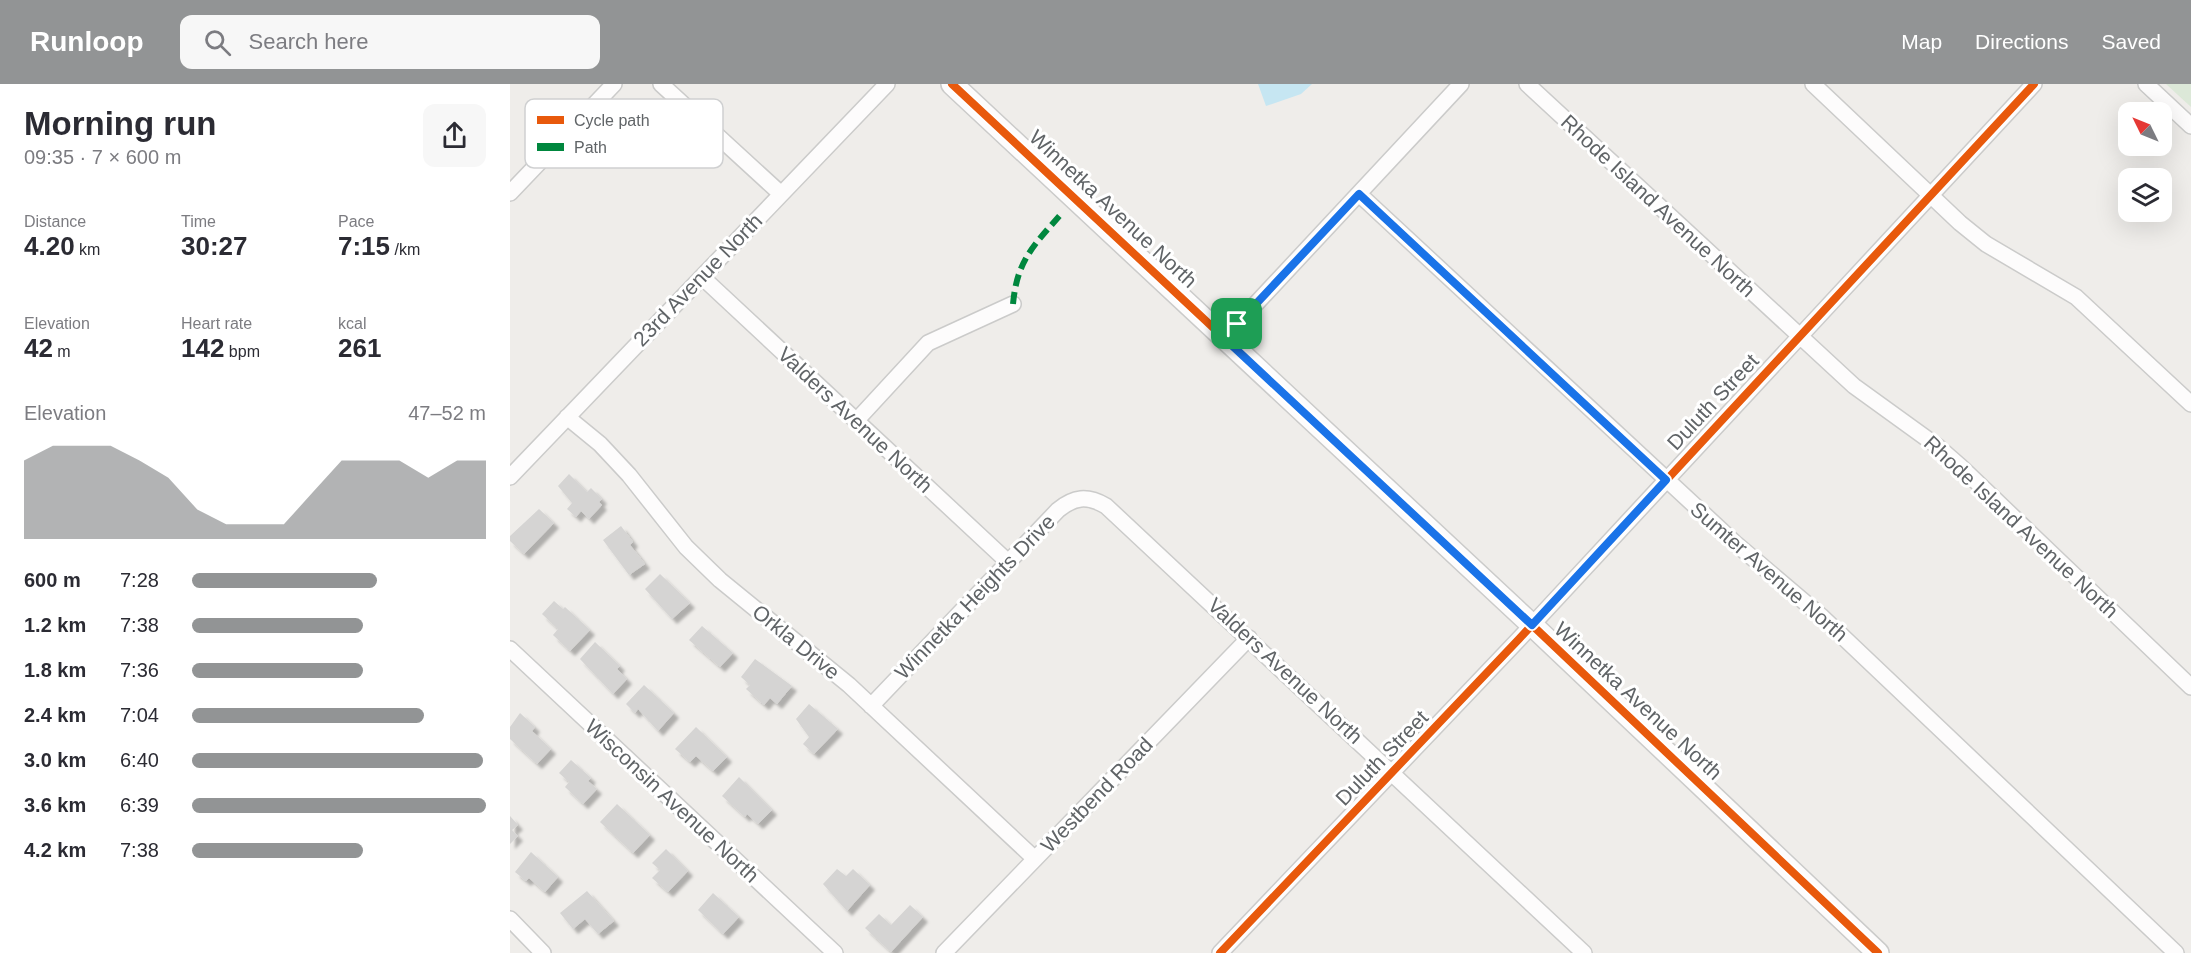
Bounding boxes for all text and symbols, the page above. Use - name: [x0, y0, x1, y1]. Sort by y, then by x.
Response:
- search box: [180, 15, 600, 69]
- text: Runloop: [30, 26, 144, 57]
- icon: search: [201, 26, 234, 59]
- text: Search here: [249, 29, 368, 54]
- text: Map: [1901, 30, 1942, 53]
- text: Directions: [1975, 30, 2068, 53]
- text: Saved: [2101, 30, 2161, 53]
- legend: [525, 99, 723, 168]
- north arrow: [2118, 102, 2172, 156]
- map controls: [2118, 102, 2172, 222]
- button: share: [423, 104, 486, 167]
- text: Morning run: [24, 105, 216, 142]
- street label: Rhode Island Avenue North: [1557, 110, 1760, 302]
- text: Cycle path: [574, 112, 650, 129]
- street label: Winnetka Avenue North: [1025, 125, 1202, 292]
- text: Path: [574, 139, 607, 156]
- text: 09:35 · 7 × 600 m: [24, 146, 181, 168]
- button: layers: [2118, 168, 2172, 222]
- street label: 23rd Avenue North: [629, 209, 767, 350]
- text: Distance: [24, 213, 86, 230]
- text: Time: [181, 213, 216, 230]
- text: Pace: [338, 213, 374, 230]
- text: 4.20: [24, 231, 75, 261]
- text: 30:27: [181, 231, 248, 261]
- text: 7:15: [338, 231, 390, 261]
- text: km: [75, 241, 100, 258]
- text: /km: [390, 241, 420, 258]
- pin: [1211, 298, 1262, 349]
- icon: arrive: [1220, 307, 1253, 340]
- text: Elevation: [24, 315, 90, 332]
- text: Heart rate: [181, 315, 252, 332]
- text: kcal: [338, 315, 366, 332]
- text: 42: [24, 333, 53, 363]
- text: 142: [181, 333, 224, 363]
- text: 261: [338, 333, 381, 363]
- street label: Valders Avenue North: [773, 342, 937, 497]
- text: m: [53, 343, 71, 360]
- text: bpm: [224, 343, 260, 360]
- street label: Duluth Street: [1662, 349, 1763, 454]
- text: Elevation: [24, 402, 106, 424]
- text: 47–52 m: [408, 402, 486, 424]
- street label: Rhode Island Avenue North: [1920, 431, 2123, 623]
- street label: Sumter Avenue North: [1686, 497, 1852, 646]
- street label: Winnetka Heights Drive: [890, 510, 1059, 684]
- text: 600 m: [24, 569, 81, 591]
- text: 7:28: [120, 569, 159, 591]
- street label: Valders Avenue North: [1203, 593, 1367, 748]
- street label: Orkla Drive: [748, 600, 844, 684]
- text: 1.2 km: [24, 614, 86, 636]
- text: 7:38: [120, 614, 159, 636]
- street label: Winnetka Avenue North: [1550, 617, 1727, 784]
- text: 1.8 km: [24, 659, 86, 681]
- text: 7:36: [120, 659, 159, 681]
- text: 2.4 km: [24, 704, 86, 726]
- text: 7:04: [120, 704, 159, 726]
- street label: Duluth Street: [1331, 705, 1433, 810]
- street label: Wisconsin Avenue North: [581, 714, 764, 887]
- street label: Westbend Road: [1036, 733, 1157, 857]
- text: 3.0 km: [24, 749, 86, 771]
- text: 6:40: [120, 749, 159, 771]
- text: 3.6 km: [24, 794, 86, 816]
- text: 6:39: [120, 794, 159, 816]
- text: 4.2 km: [24, 839, 86, 861]
- text: 7:38: [120, 839, 159, 861]

